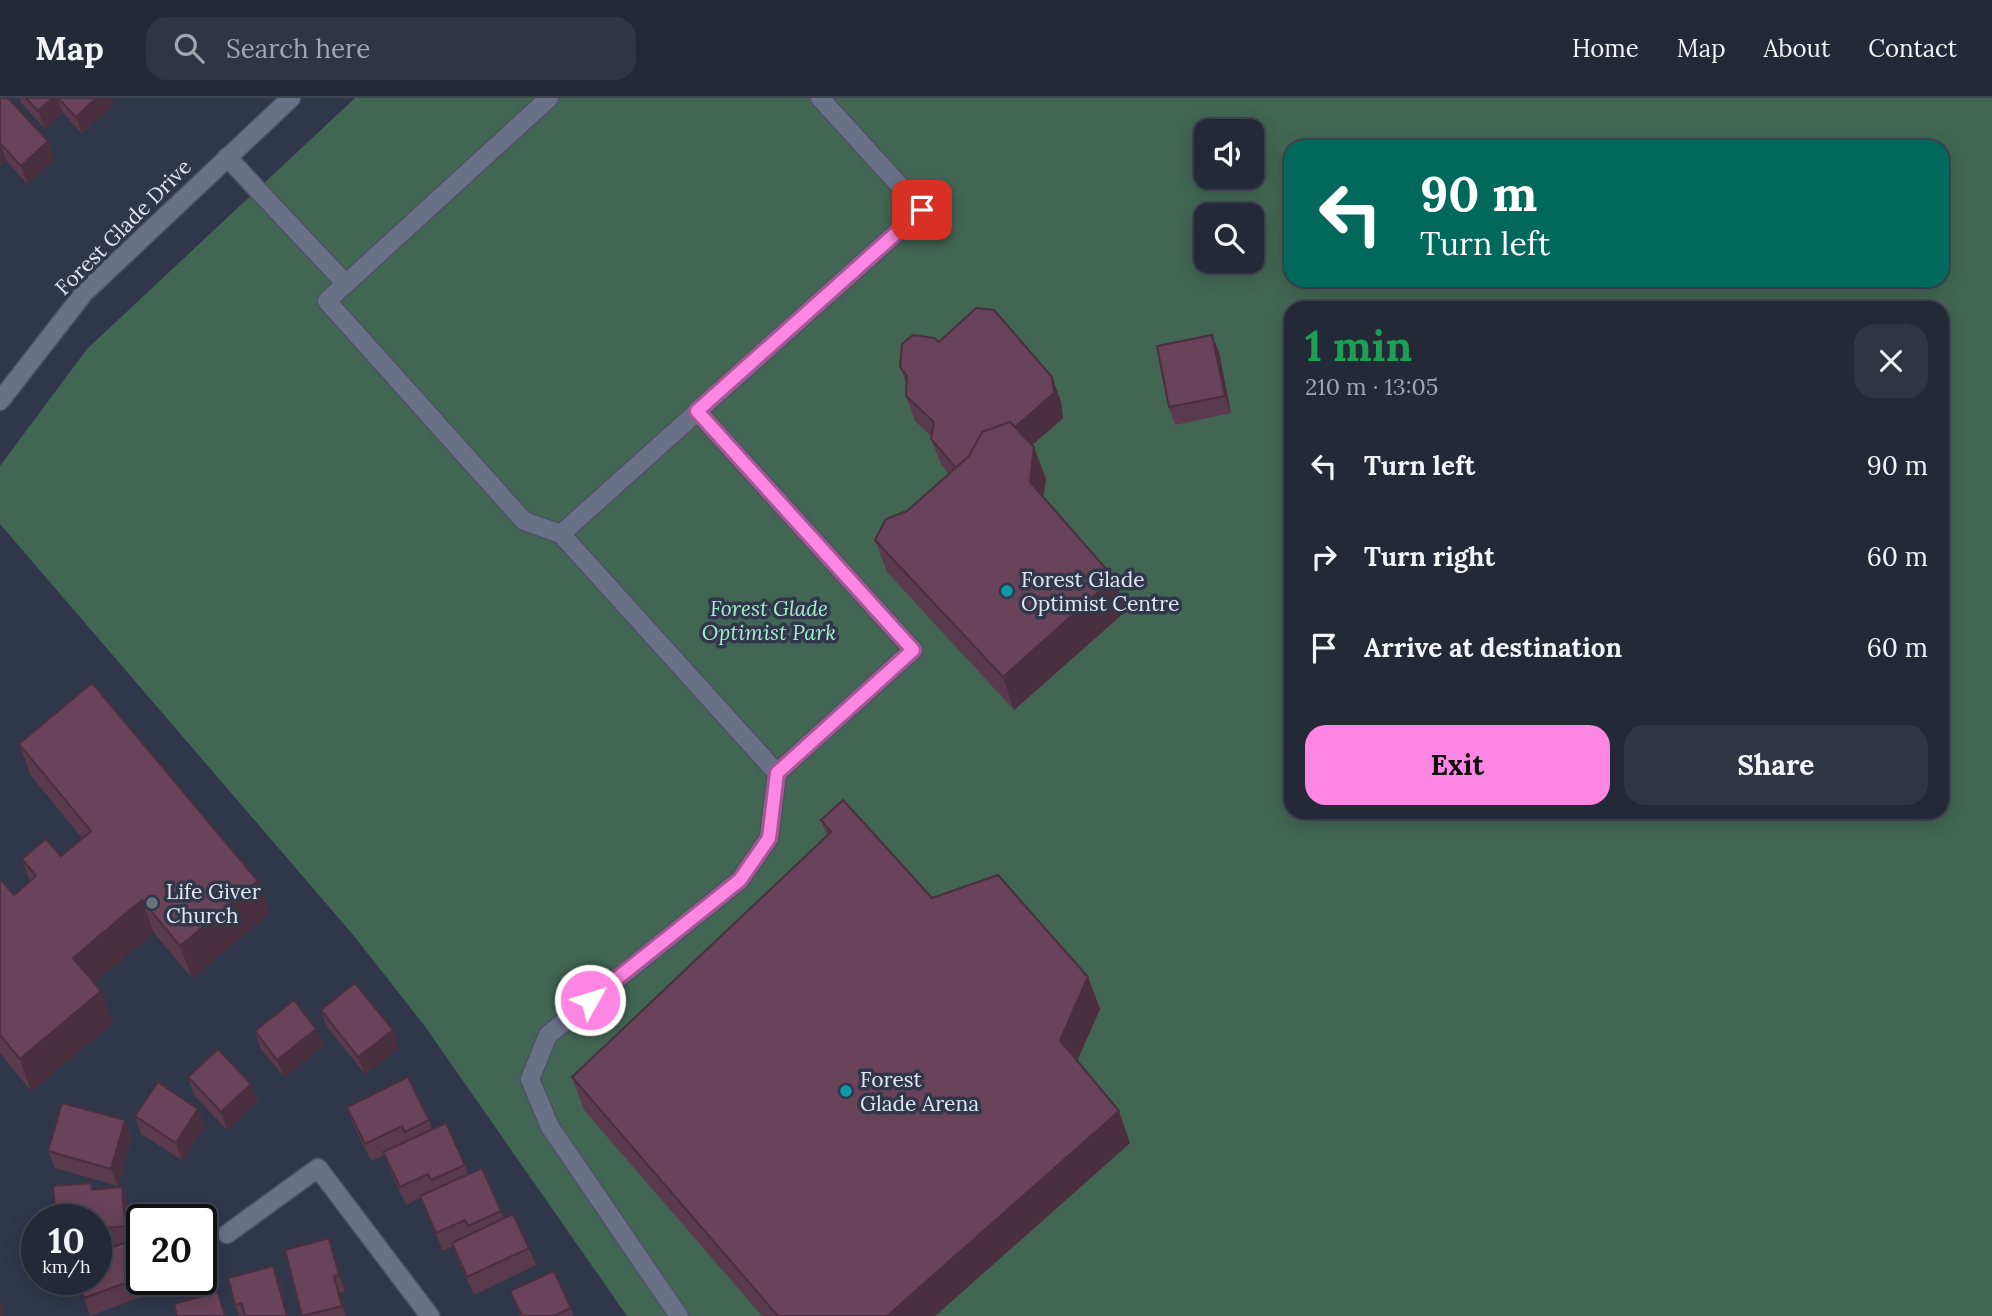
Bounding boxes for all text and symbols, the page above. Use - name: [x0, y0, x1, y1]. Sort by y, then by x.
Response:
- search box: [146, 17, 636, 80]
- text: Map: [35, 27, 104, 69]
- icon: search: [170, 29, 208, 67]
- text: Search here: [226, 32, 370, 65]
- text: Home: [1572, 33, 1639, 64]
- text: Map: [1677, 33, 1726, 64]
- text: About: [1764, 33, 1830, 64]
- text: Contact: [1868, 33, 1957, 64]
- map controls: [1194, 119, 1264, 273]
- button: sound: [1194, 119, 1264, 189]
- street label: Forest Glade Drive: [49, 153, 197, 301]
- text: 90 m: [1420, 162, 1537, 224]
- icon: left: [1305, 168, 1396, 259]
- pin: [892, 180, 952, 240]
- icon: arrive: [903, 191, 941, 229]
- button: search: [1194, 203, 1264, 273]
- text: Turn left: [1420, 223, 1550, 264]
- text: 1 min: [1305, 319, 1412, 373]
- button: close: [1854, 324, 1928, 398]
- text: 210 m · 13:05: [1305, 372, 1438, 401]
- icon: left: [1305, 447, 1343, 485]
- text: Turn left: [1364, 449, 1475, 482]
- text: 90 m: [1867, 449, 1928, 482]
- icon: right: [1305, 538, 1343, 576]
- text: Turn right: [1364, 540, 1495, 573]
- text: 60 m: [1867, 540, 1928, 573]
- place label: Forest Glade Optimist Centre: [1021, 566, 1179, 617]
- marker: Forest Glade Optimist Centre: [999, 583, 1015, 599]
- park label: Forest Glade Optimist Park: [702, 595, 836, 646]
- icon: arrive: [1305, 629, 1343, 667]
- text: Arrive at destination: [1364, 631, 1622, 664]
- text: 60 m: [1867, 631, 1928, 664]
- button: Exit: [1305, 725, 1610, 805]
- button: Share: [1624, 725, 1928, 805]
- place label: Life Giver Church: [166, 878, 261, 929]
- marker: Life Giver Church: [144, 895, 160, 911]
- position arrow: [553, 963, 627, 1037]
- place label: Forest Glade Arena: [860, 1066, 979, 1117]
- marker: Forest Glade Arena: [838, 1083, 854, 1099]
- speed limit sign: 20: [126, 1204, 217, 1295]
- text: 10: [48, 1218, 85, 1263]
- text: km/h: [42, 1255, 91, 1278]

